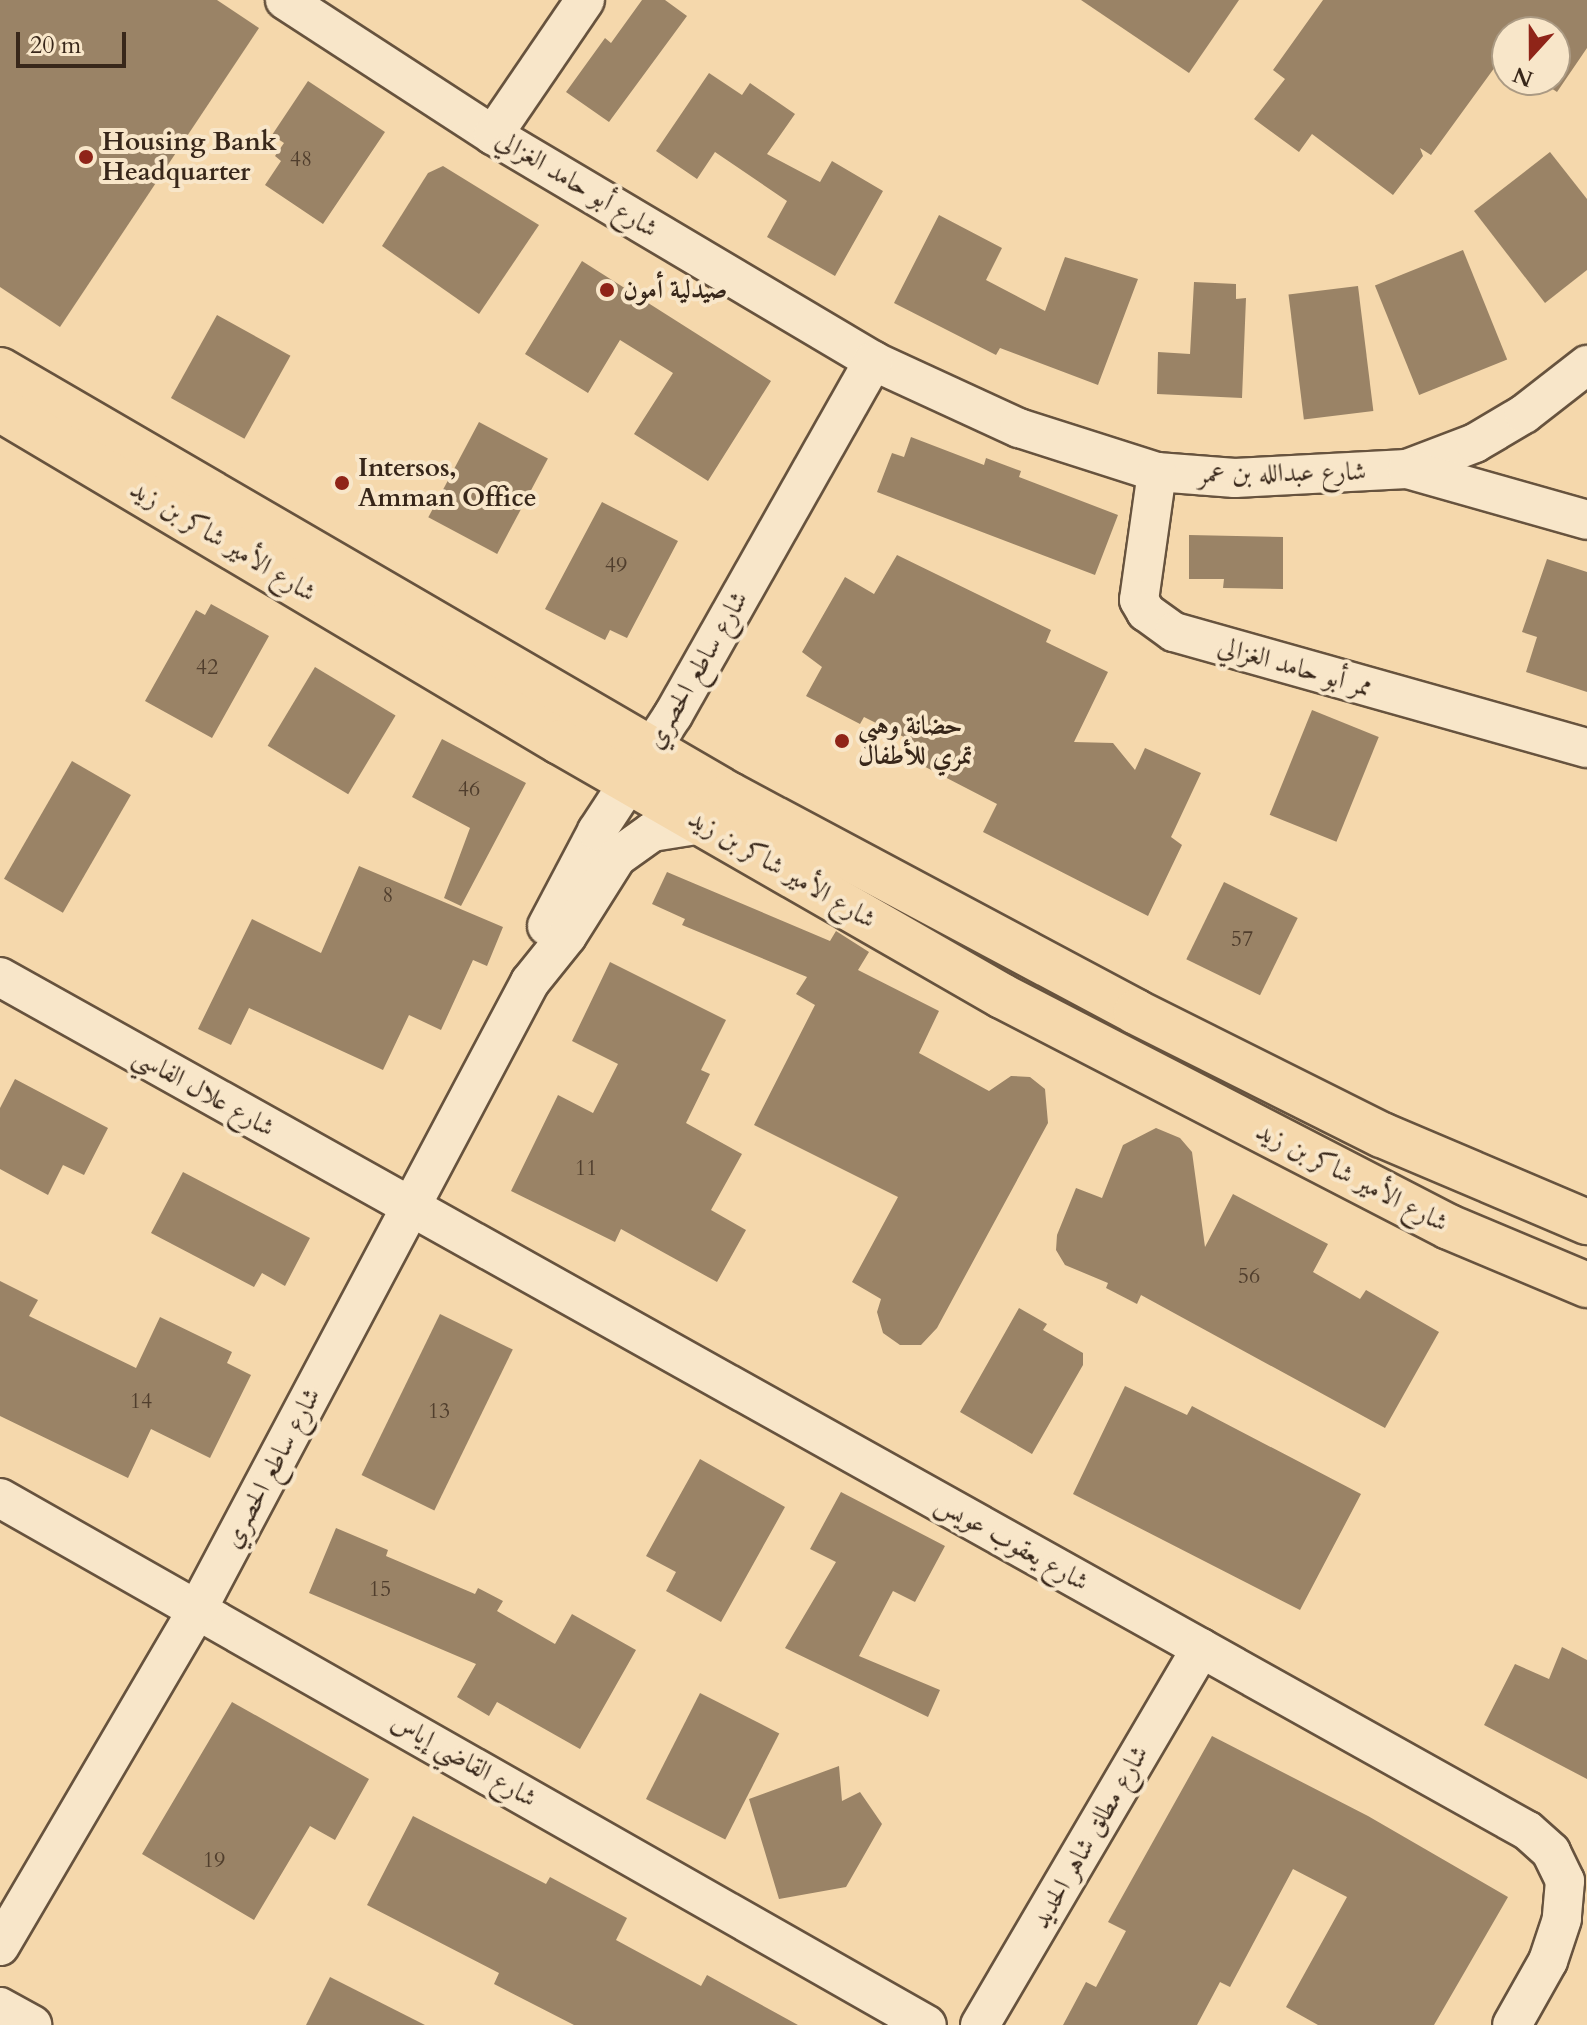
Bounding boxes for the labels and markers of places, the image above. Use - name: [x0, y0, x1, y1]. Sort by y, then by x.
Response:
- place label: Housing Bank Headquarter: [102, 126, 277, 188]
- marker: Housing Bank Headquarter: [77, 148, 95, 166]
- place label: صيدلية أمون: [623, 274, 728, 306]
- marker: صيدلية أمون: [598, 281, 616, 299]
- place label: Intersos, Amman Office: [358, 452, 537, 514]
- marker: Intersos, Amman Office: [333, 474, 351, 492]
- place label: حضانة وهبي تمري للأطفال: [858, 710, 973, 772]
- marker: حضانة وهبي تمري للأطفال: [833, 732, 851, 750]

